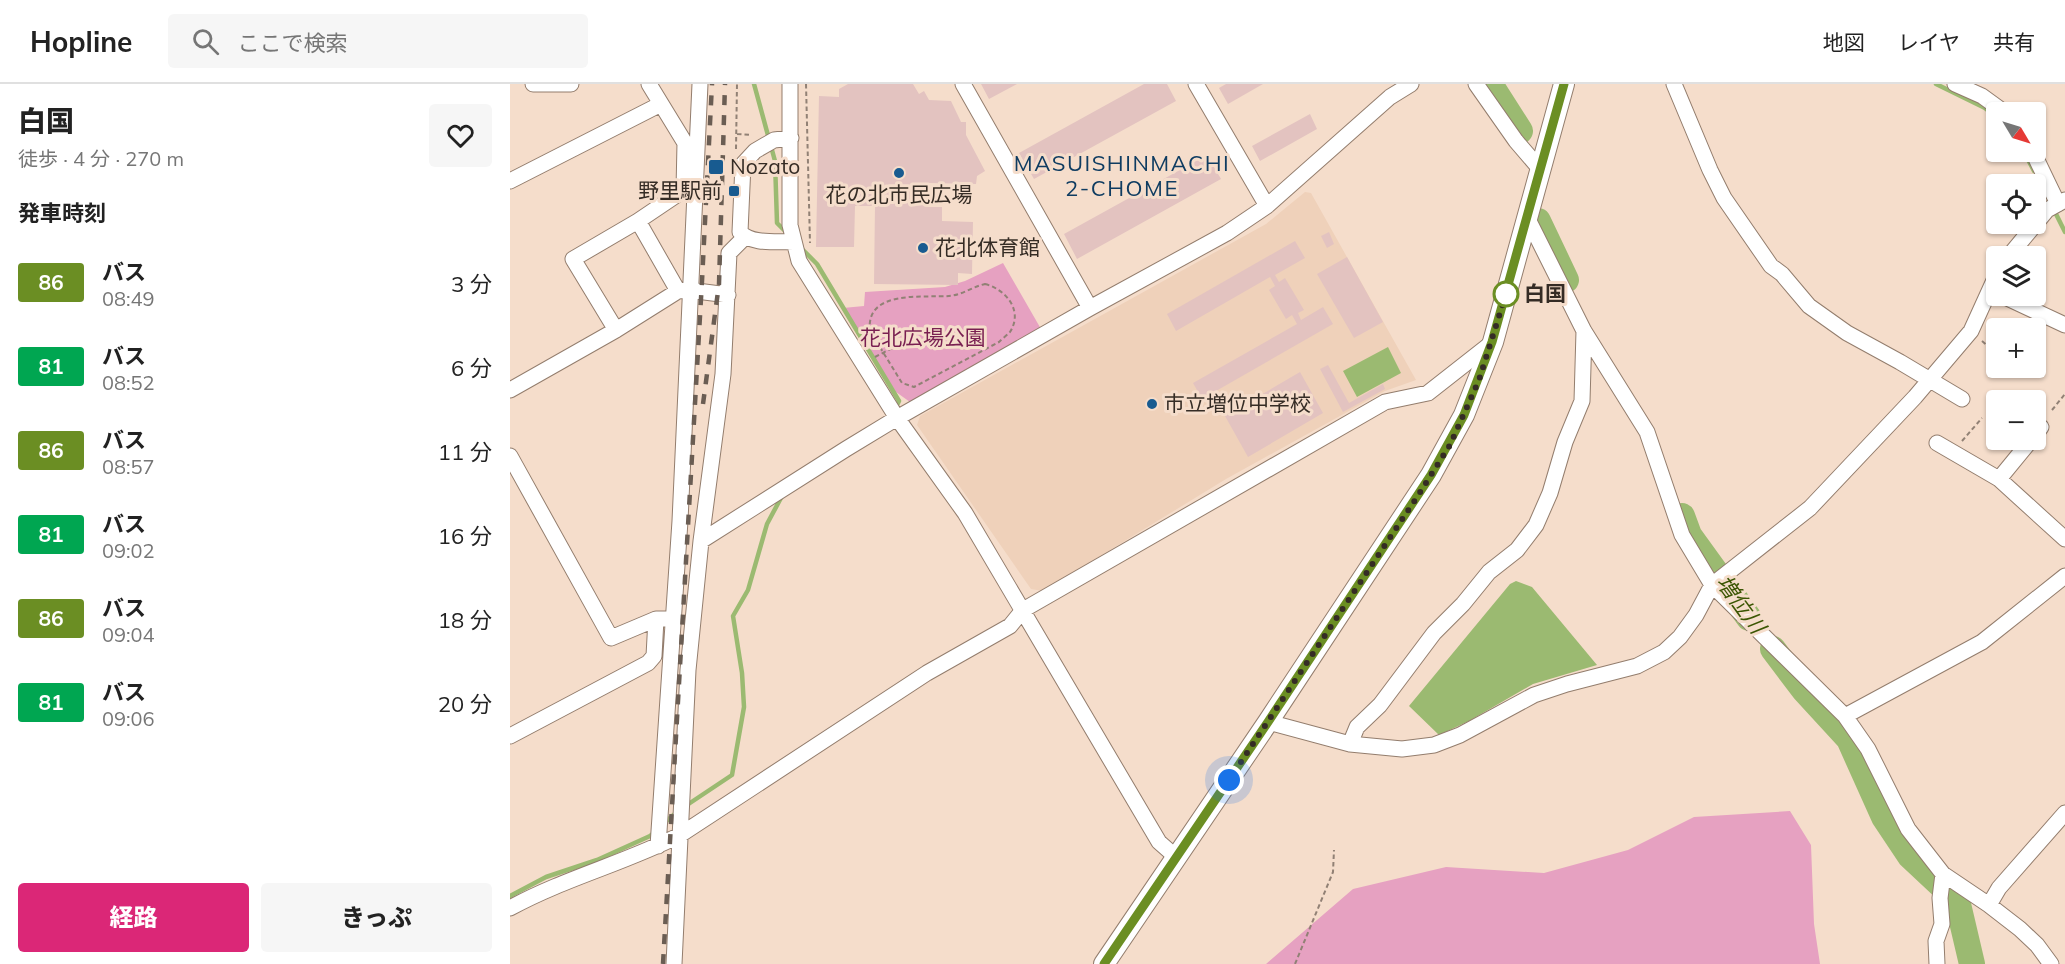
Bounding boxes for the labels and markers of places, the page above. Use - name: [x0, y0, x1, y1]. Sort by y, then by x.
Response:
- place label: Nozato: [730, 153, 800, 179]
- marker: Nozato: [707, 158, 725, 176]
- marker: 花の北市民広場: [892, 166, 906, 180]
- place label: 野里駅前: [638, 177, 722, 203]
- place label: 花の北市民広場: [826, 181, 973, 207]
- marker: 野里駅前: [727, 184, 741, 198]
- place label: 花北体育館: [935, 234, 1040, 260]
- marker: 花北体育館: [916, 241, 930, 255]
- place label: 白国: [1524, 280, 1566, 306]
- marker: 白国: [1493, 281, 1519, 307]
- place label: 市立増位中学校: [1164, 390, 1311, 416]
- marker: 市立増位中学校: [1145, 397, 1159, 411]

